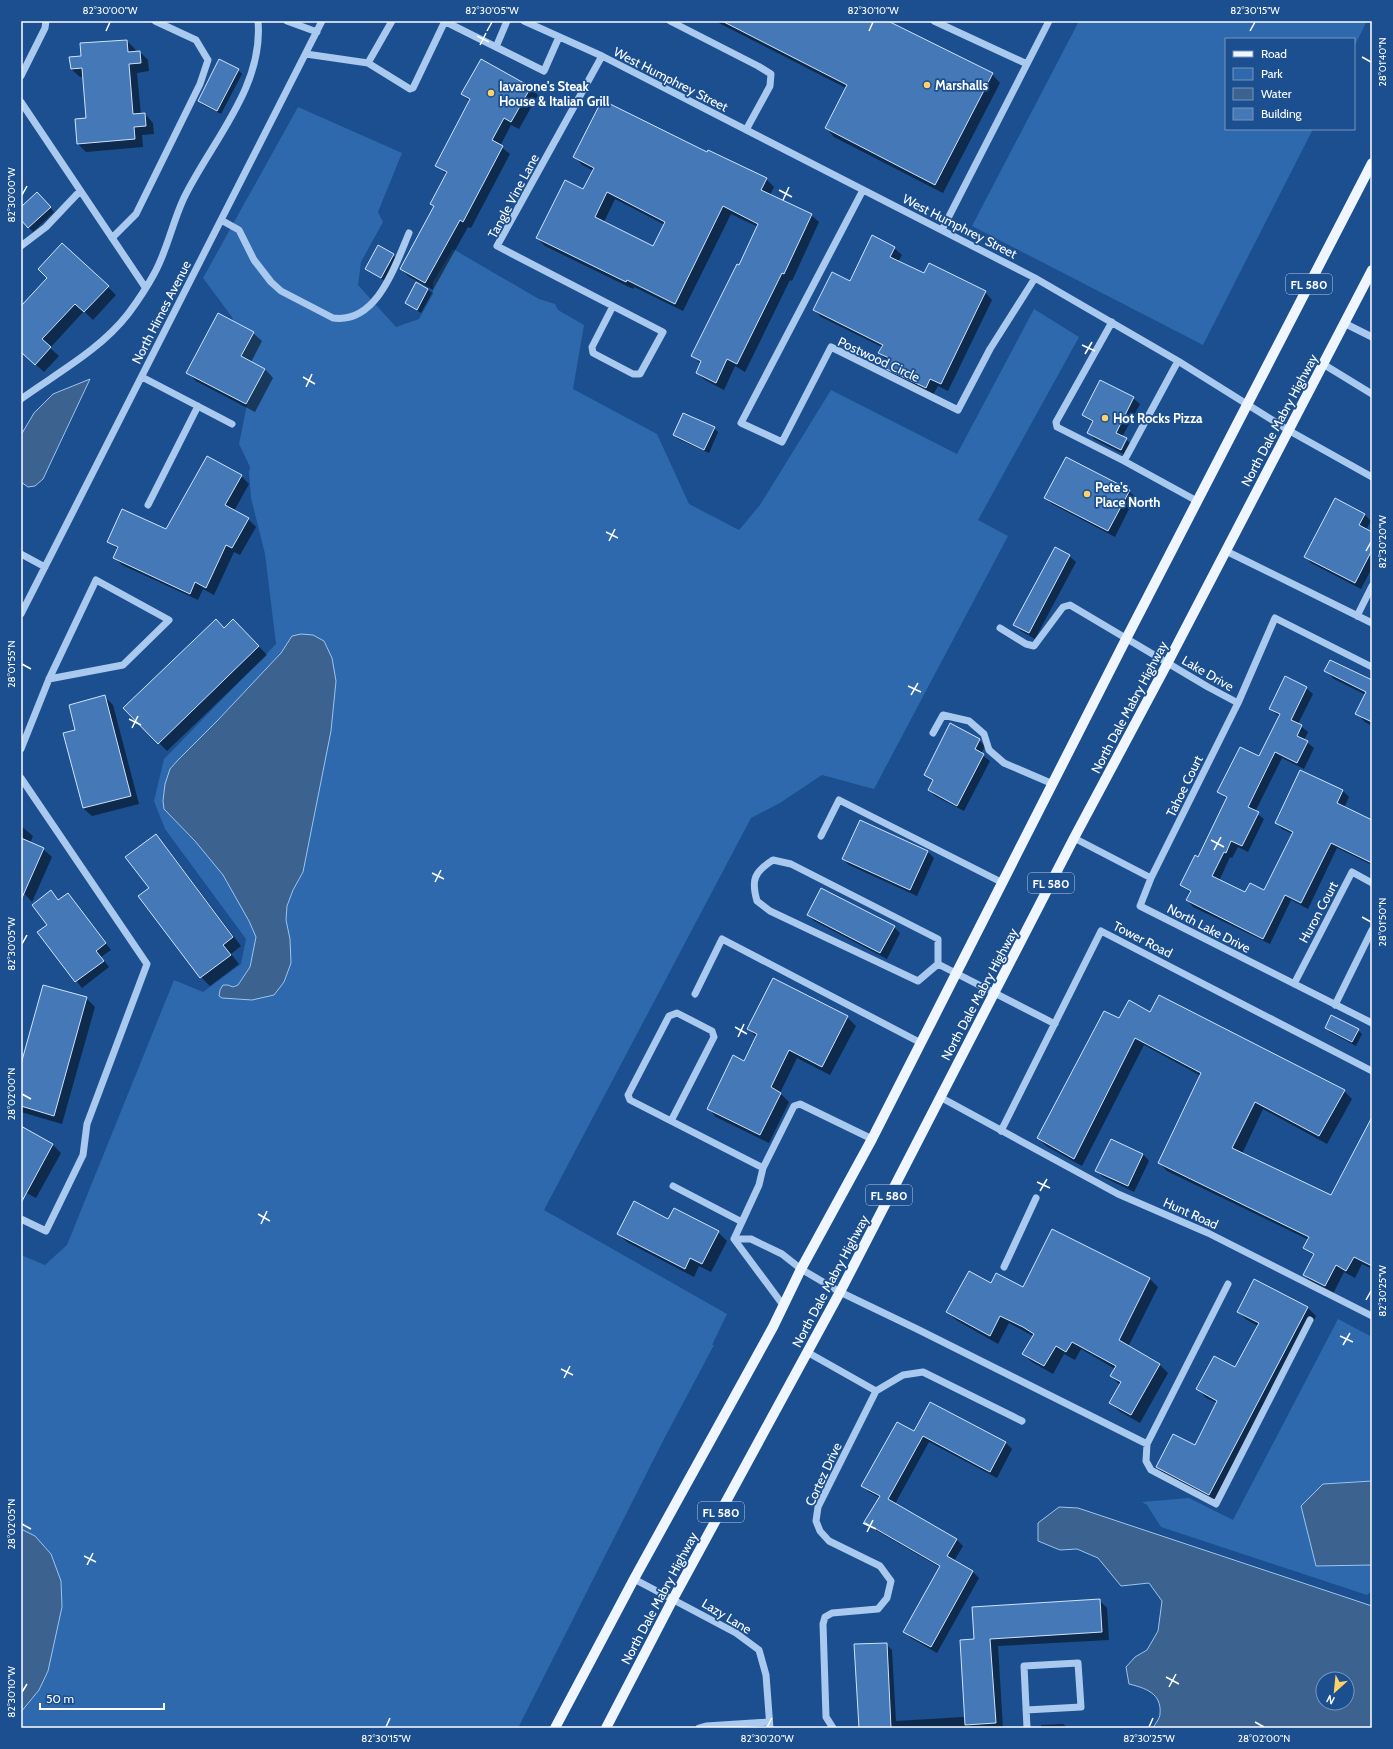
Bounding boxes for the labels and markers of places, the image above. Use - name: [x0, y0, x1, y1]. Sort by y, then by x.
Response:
- place label: Marshalls: [935, 77, 988, 93]
- place label: Iavarone's Steak House & Italian Grill: [499, 78, 610, 109]
- marker: Marshalls: [922, 80, 932, 90]
- marker: Iavarone's Steak House & Italian Grill: [486, 88, 496, 98]
- place label: Hot Rocks Pizza: [1113, 410, 1203, 426]
- marker: Hot Rocks Pizza: [1100, 413, 1110, 423]
- place label: Pete's Place North: [1095, 479, 1160, 510]
- marker: Pete's Place North: [1082, 489, 1092, 499]

